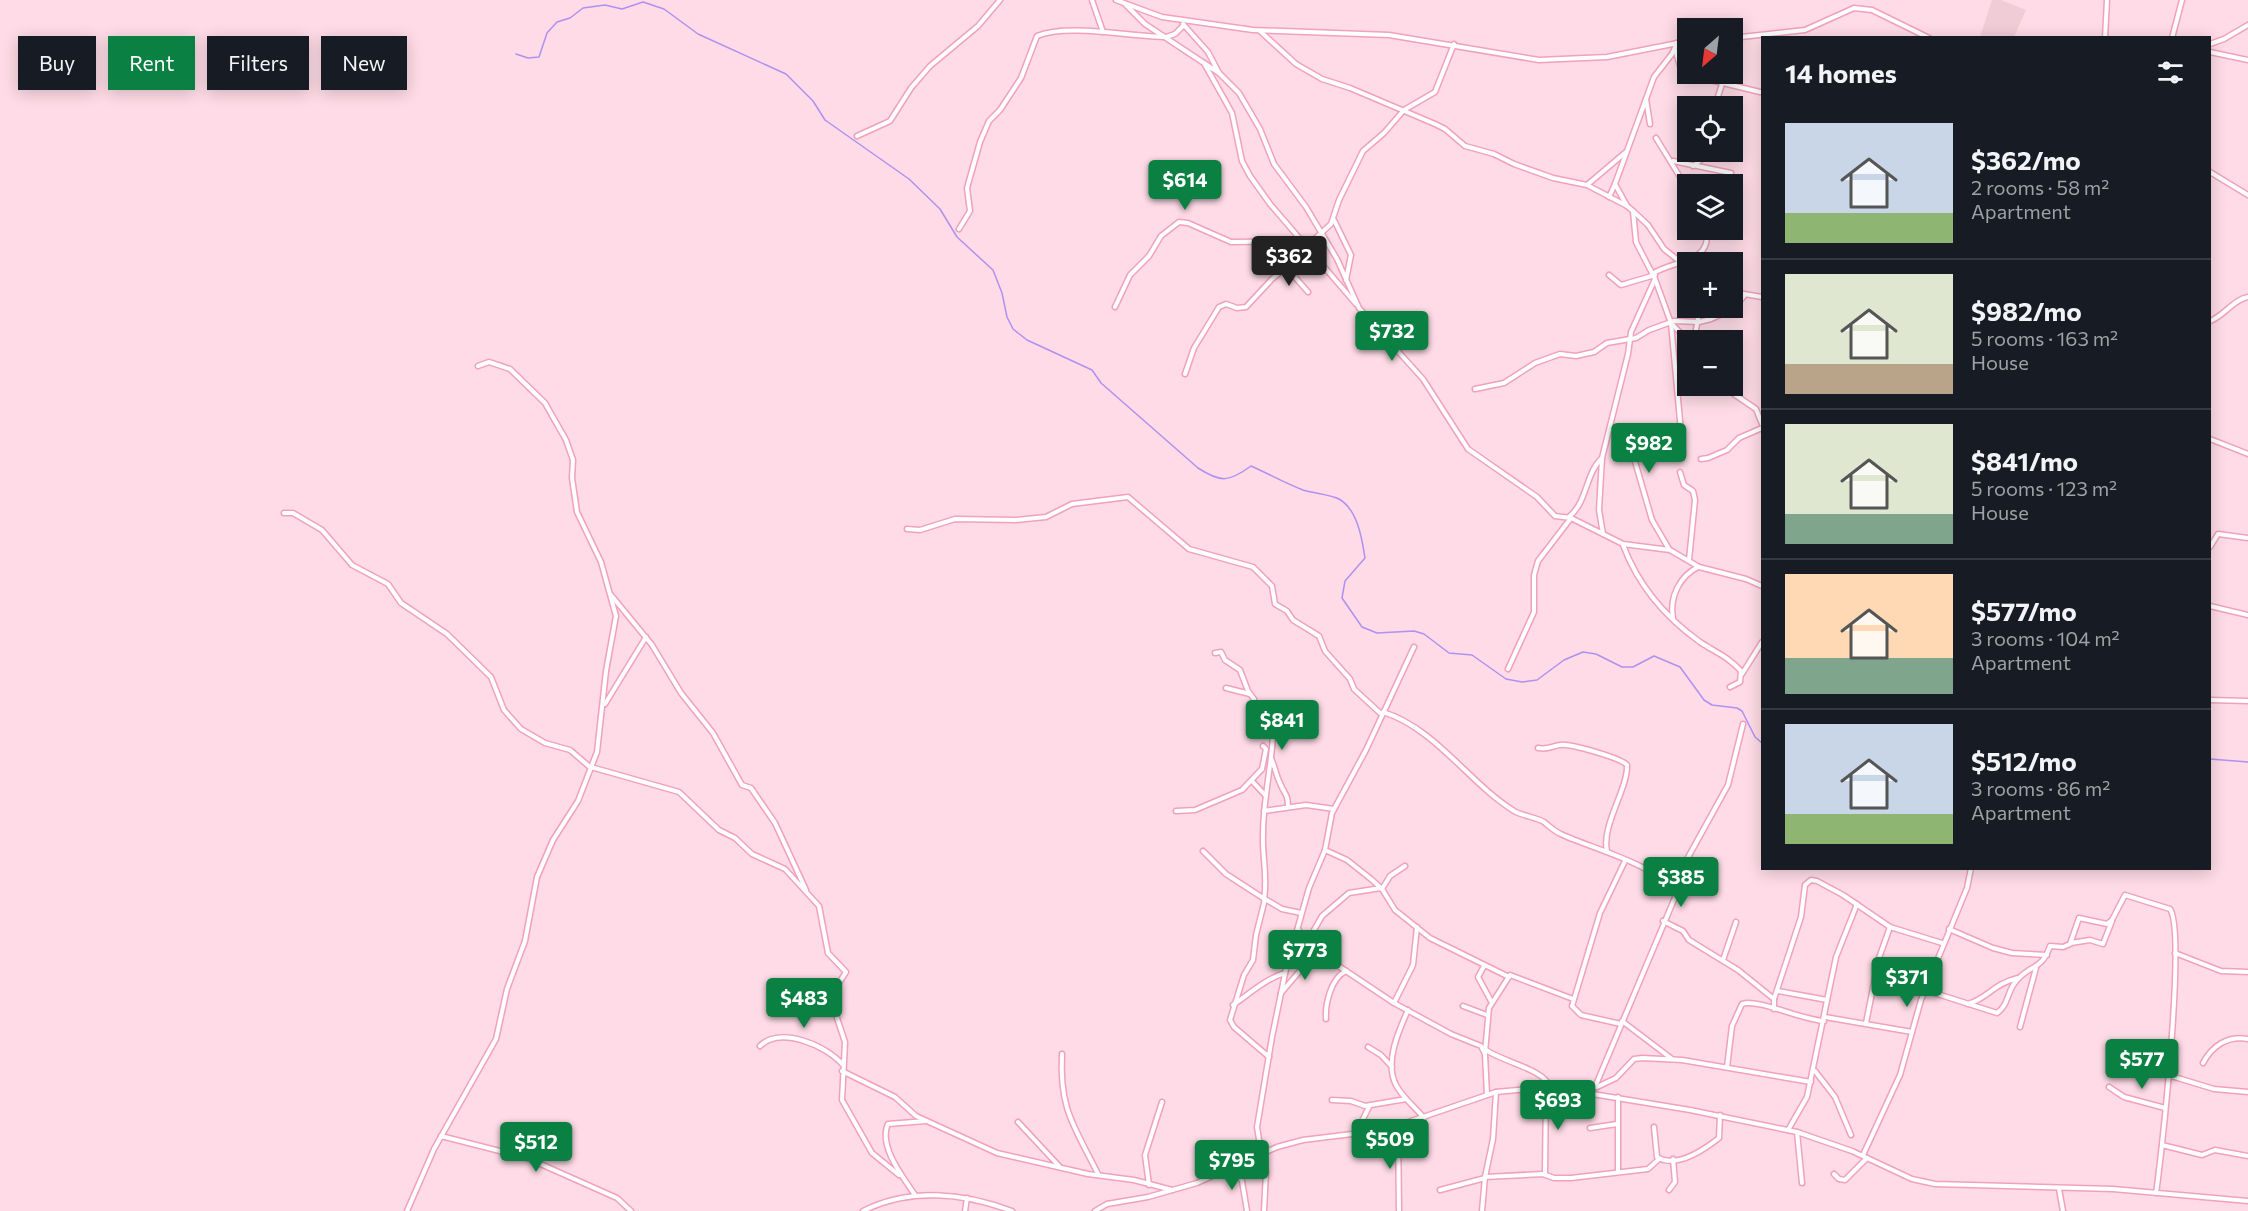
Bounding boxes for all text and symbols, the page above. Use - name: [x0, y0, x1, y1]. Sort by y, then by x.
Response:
- north arrow: [1677, 18, 1743, 84]
- map controls: [1677, 18, 1743, 396]
- chip: Buy: [18, 36, 96, 90]
- chip: Rent: [108, 36, 195, 90]
- chip: Filters: [207, 36, 309, 90]
- chip: New: [321, 36, 407, 90]
- icon: filters: [2154, 56, 2187, 89]
- text: 14 homes: [1785, 57, 1897, 88]
- button: locate: [1677, 96, 1743, 162]
- text: $362/mo: [1971, 144, 2081, 175]
- icon: home: [1833, 147, 1905, 219]
- pin: $614: [1149, 160, 1221, 211]
- text: $614: [1162, 167, 1208, 191]
- button: layers: [1677, 174, 1743, 240]
- text: 2 rooms · 58 m²: [1971, 175, 2109, 199]
- text: Apartment: [1971, 199, 2071, 223]
- pin: $362: [1253, 236, 1325, 287]
- text: $362: [1266, 243, 1312, 267]
- button: +: [1677, 252, 1743, 318]
- text: $982/mo: [1971, 295, 2082, 326]
- icon: home: [1833, 298, 1905, 370]
- pin: $732: [1356, 311, 1428, 362]
- text: $732: [1369, 318, 1415, 342]
- text: 5 rooms · 163 m²: [1971, 326, 2118, 350]
- button: −: [1677, 330, 1743, 396]
- text: House: [1971, 350, 2029, 374]
- pin: $982: [1613, 423, 1685, 474]
- text: $982: [1625, 430, 1673, 454]
- text: $841/mo: [1971, 445, 2078, 476]
- icon: home: [1833, 448, 1905, 520]
- text: 5 rooms · 123 m²: [1971, 476, 2117, 500]
- text: House: [1971, 500, 2029, 524]
- text: $577/mo: [1971, 595, 2077, 626]
- icon: home: [1833, 598, 1905, 670]
- text: 3 rooms · 104 m²: [1971, 626, 2120, 650]
- text: Apartment: [1971, 650, 2071, 674]
- pin: $841: [1246, 700, 1318, 751]
- text: $841: [1260, 707, 1304, 731]
- text: $512/mo: [1971, 745, 2077, 776]
- icon: home: [1833, 748, 1905, 820]
- text: 3 rooms · 86 m²: [1971, 776, 2110, 800]
- text: Apartment: [1971, 800, 2071, 824]
- pin: $385: [1645, 857, 1717, 908]
- text: $385: [1657, 864, 1705, 888]
- pin: $773: [1269, 930, 1341, 981]
- text: $773: [1282, 937, 1328, 961]
- pin: $371: [1871, 957, 1943, 1008]
- text: $371: [1886, 964, 1929, 988]
- pin: $483: [768, 978, 840, 1029]
- text: $483: [780, 985, 828, 1009]
- pin: $577: [2106, 1039, 2178, 1090]
- text: $577: [2119, 1046, 2165, 1070]
- pin: $693: [1522, 1080, 1594, 1131]
- text: $693: [1534, 1087, 1582, 1111]
- pin: $509: [1354, 1119, 1426, 1170]
- pin: $512: [500, 1122, 572, 1173]
- text: $509: [1366, 1126, 1414, 1150]
- text: $512: [514, 1129, 558, 1153]
- pin: $795: [1196, 1140, 1268, 1191]
- text: $795: [1209, 1147, 1255, 1171]

